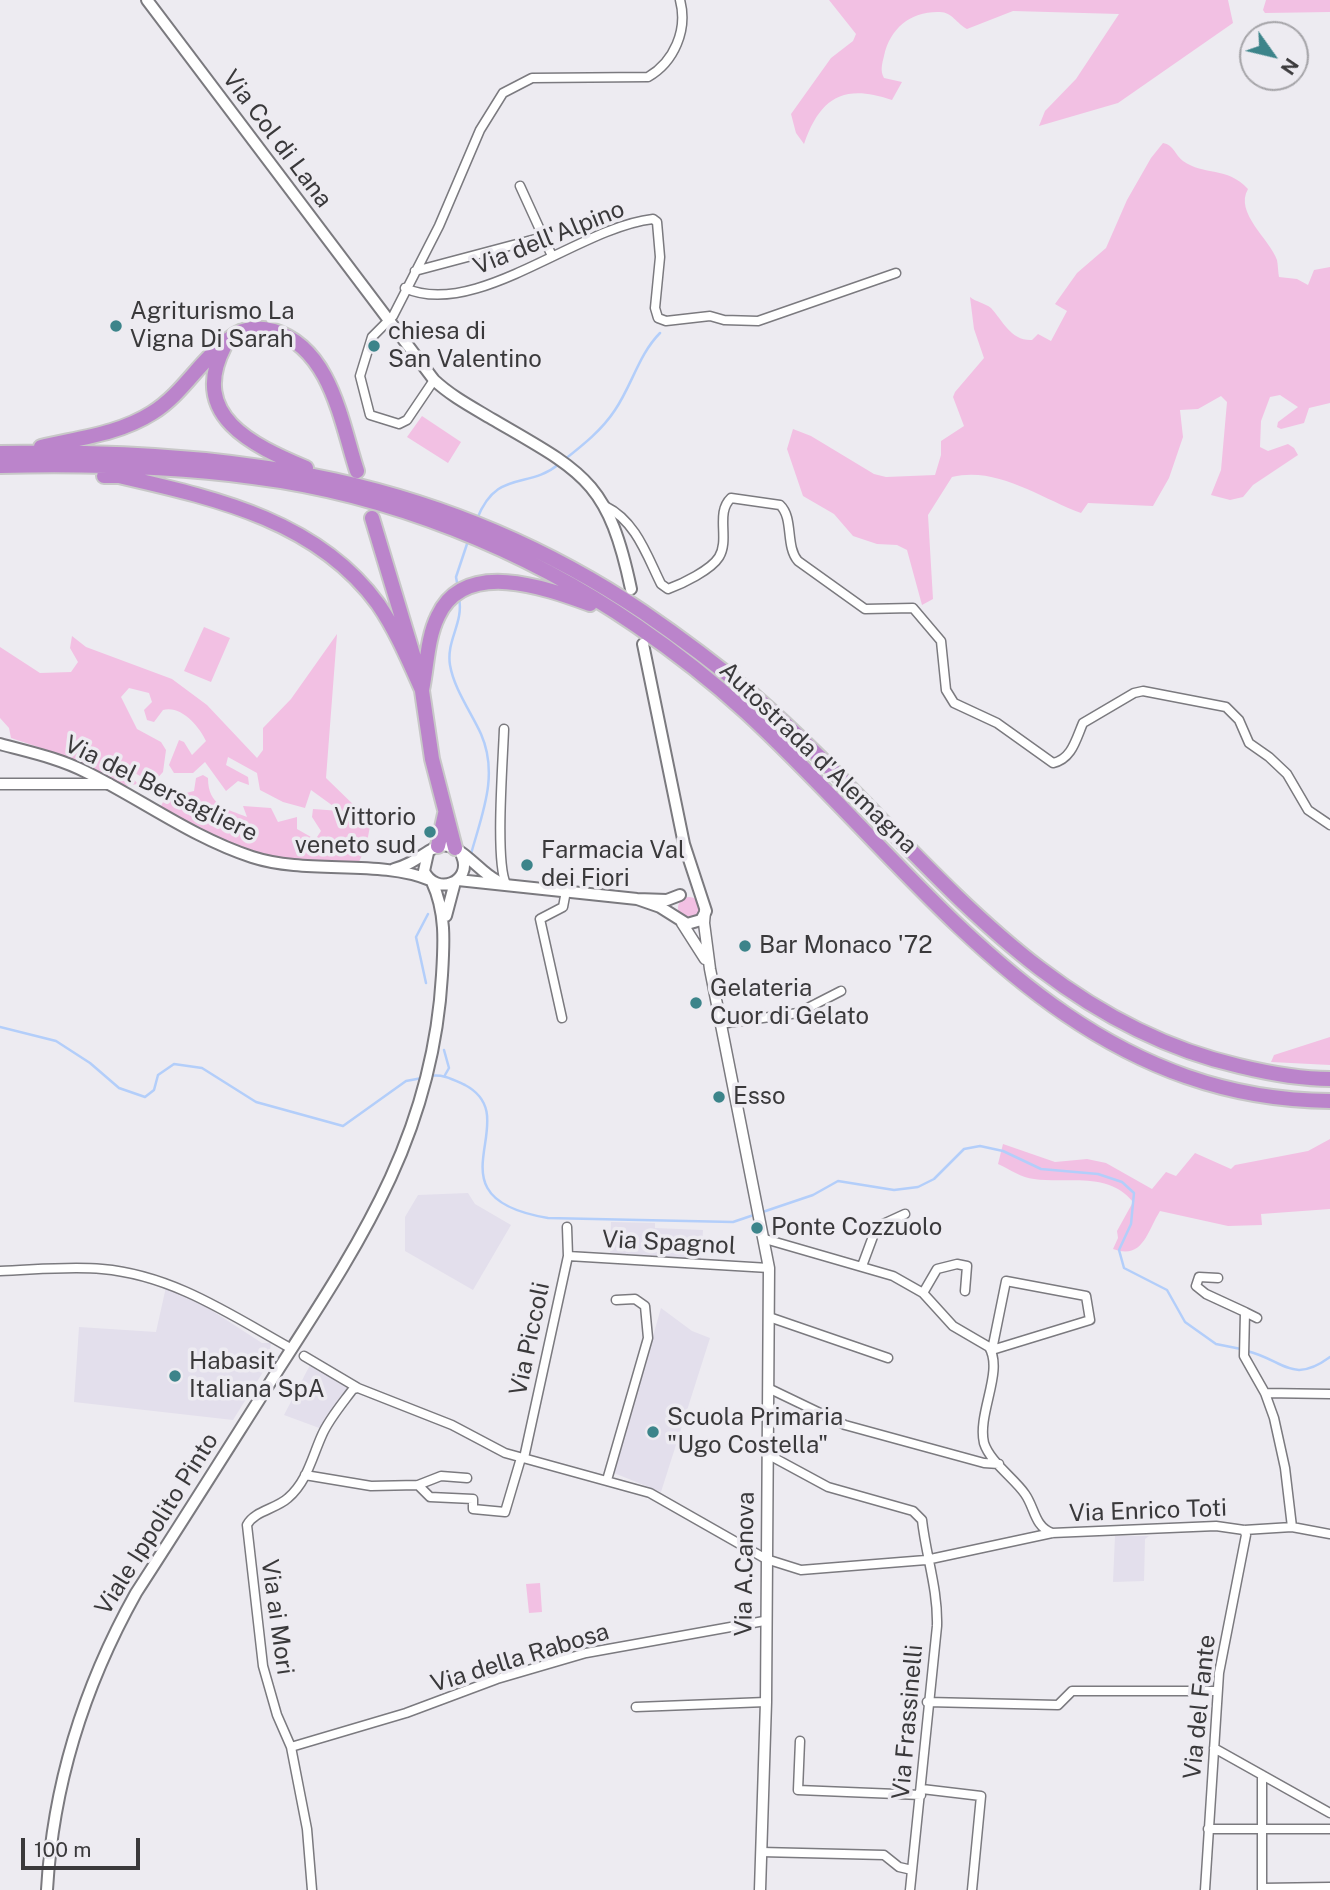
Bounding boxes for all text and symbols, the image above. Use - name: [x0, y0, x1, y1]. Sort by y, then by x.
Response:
- north arrow: [1239, 21, 1309, 91]
- text: N: [1276, 54, 1303, 79]
- street label: Via Col di Lana: [216, 65, 338, 213]
- street label: Via dell'Alpino: [469, 195, 629, 281]
- place label: Agriturismo La Vigna Di Sarah: [130, 298, 295, 354]
- marker: Agriturismo La Vigna Di Sarah: [108, 318, 124, 334]
- place label: chiesa di San Valentino: [388, 318, 542, 374]
- marker: chiesa di San Valentino: [366, 338, 382, 354]
- street label: Autostrada d'Alemagna: [713, 656, 923, 860]
- street label: Via del Bersagliere: [60, 730, 262, 848]
- place label: Vittorio veneto sud: [295, 804, 416, 860]
- marker: Vittorio veneto sud: [422, 824, 438, 840]
- place label: Farmacia Val dei Fiori: [541, 837, 685, 893]
- marker: Farmacia Val dei Fiori: [519, 857, 535, 873]
- place label: Bar Monaco '72: [759, 932, 933, 960]
- marker: Bar Monaco '72: [737, 938, 753, 954]
- place label: Gelateria Cuor di Gelato: [710, 975, 869, 1031]
- marker: Gelateria Cuor di Gelato: [688, 995, 704, 1011]
- place label: Esso: [733, 1083, 785, 1111]
- marker: Esso: [711, 1089, 727, 1105]
- place label: Ponte Cozzuolo: [771, 1214, 942, 1242]
- marker: Ponte Cozzuolo: [749, 1220, 765, 1236]
- street label: Via Spagnol: [601, 1225, 737, 1261]
- street label: Via Piccoli: [504, 1280, 556, 1398]
- place label: Habasit Italiana SpA: [189, 1348, 325, 1404]
- marker: Habasit Italiana SpA: [167, 1368, 183, 1384]
- place label: Scuola Primaria "Ugo Costella": [667, 1404, 843, 1460]
- marker: Scuola Primaria "Ugo Costella": [645, 1424, 661, 1440]
- street label: Viale Ippolito Pinto: [89, 1428, 225, 1620]
- street label: Via A.Canova: [729, 1491, 761, 1637]
- street label: Via Enrico Toti: [1068, 1494, 1228, 1528]
- street label: Via ai Mori: [255, 1557, 299, 1677]
- street label: Via della Rabosa: [427, 1617, 613, 1699]
- street label: Via del Fante: [1178, 1633, 1222, 1781]
- street label: Via Frassinelli: [887, 1643, 929, 1801]
- scale bar: [24, 1824, 144, 1868]
- text: 100 m: [34, 1837, 91, 1862]

